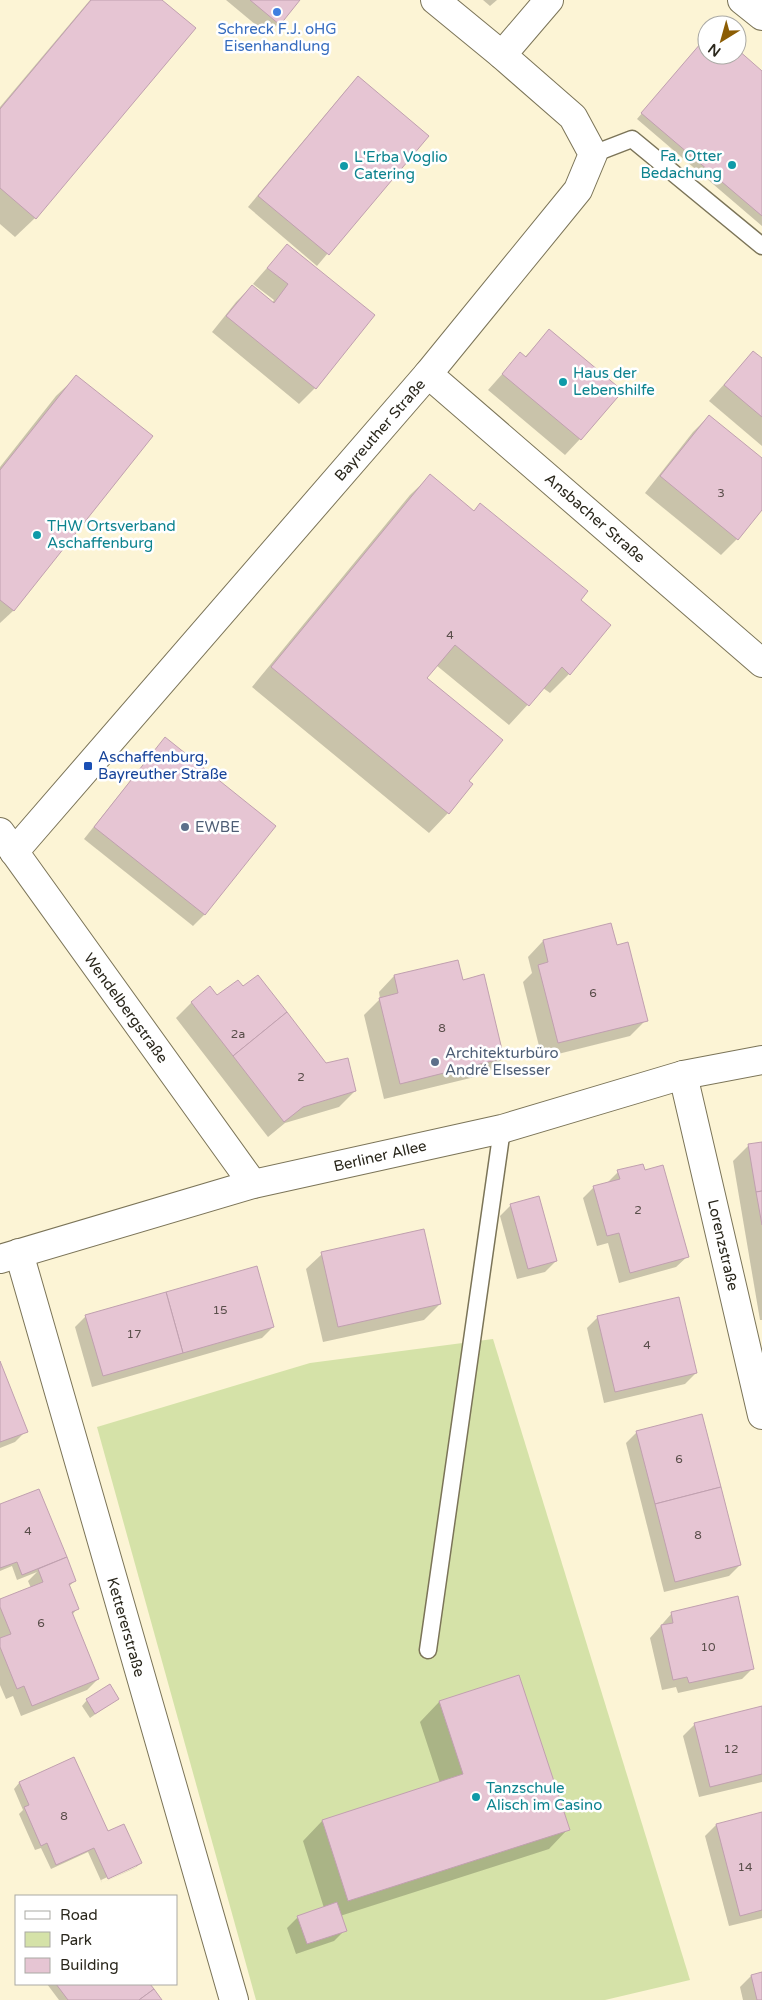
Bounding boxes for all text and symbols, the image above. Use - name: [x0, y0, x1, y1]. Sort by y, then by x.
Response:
- marker: Schreck F.J. oHG Eisenhandlung: [271, 6, 283, 18]
- north arrow: [697, 15, 747, 65]
- place label: Schreck F.J. oHG Eisenhandlung: [217, 20, 337, 55]
- text: N: [705, 40, 724, 60]
- place label: Fa. Otter Bedachung: [640, 147, 722, 182]
- place label: L'Erba Voglio Catering: [354, 148, 448, 183]
- marker: Fa. Otter Bedachung: [726, 159, 738, 171]
- marker: L'Erba Voglio Catering: [338, 160, 350, 172]
- place label: Haus der Lebenshilfe: [573, 364, 655, 399]
- street label: Bayreuther Straße: [331, 375, 429, 485]
- marker: Haus der Lebenshilfe: [557, 376, 569, 388]
- street label: Ansbacher Straße: [541, 470, 649, 566]
- house number: 3: [717, 486, 725, 500]
- place label: THW Ortsverband Aschaffenburg: [47, 517, 176, 552]
- marker: THW Ortsverband Aschaffenburg: [31, 529, 43, 541]
- house number: 4: [446, 628, 454, 642]
- place label: Aschaffenburg, Bayreuther Straße: [98, 748, 227, 783]
- marker: Aschaffenburg, Bayreuther Straße: [82, 760, 94, 772]
- place label: EWBE: [195, 818, 240, 836]
- marker: EWBE: [179, 821, 191, 833]
- street label: Wendelbergstraße: [80, 950, 172, 1066]
- house number: 6: [589, 986, 597, 1000]
- house number: 8: [438, 1021, 446, 1035]
- house number: 2a: [231, 1027, 245, 1041]
- place label: Architekturbüro André Elsesser: [445, 1044, 559, 1079]
- marker: Architekturbüro André Elsesser: [429, 1056, 441, 1068]
- house number: 2: [297, 1070, 305, 1084]
- street label: Berliner Allee: [332, 1137, 428, 1175]
- street label: Lorenzstraße: [704, 1198, 742, 1292]
- house number: 2: [634, 1203, 642, 1217]
- house number: 15: [212, 1303, 228, 1317]
- house number: 17: [126, 1327, 142, 1341]
- house number: 4: [643, 1338, 651, 1352]
- house number: 6: [675, 1452, 683, 1466]
- house number: 4: [24, 1524, 32, 1538]
- house number: 8: [694, 1528, 702, 1542]
- street label: Kettererstraße: [103, 1575, 149, 1679]
- house number: 6: [37, 1616, 45, 1630]
- house number: 10: [700, 1640, 716, 1654]
- house number: 12: [723, 1742, 739, 1756]
- place label: Tanzschule Alisch im Casino: [486, 1779, 602, 1814]
- marker: Tanzschule Alisch im Casino: [470, 1791, 482, 1803]
- house number: 8: [60, 1809, 68, 1823]
- house number: 14: [737, 1860, 753, 1874]
- legend: [15, 1895, 178, 1985]
- text: Road: [60, 1906, 98, 1924]
- text: Park: [60, 1931, 92, 1949]
- text: Building: [60, 1956, 119, 1974]

